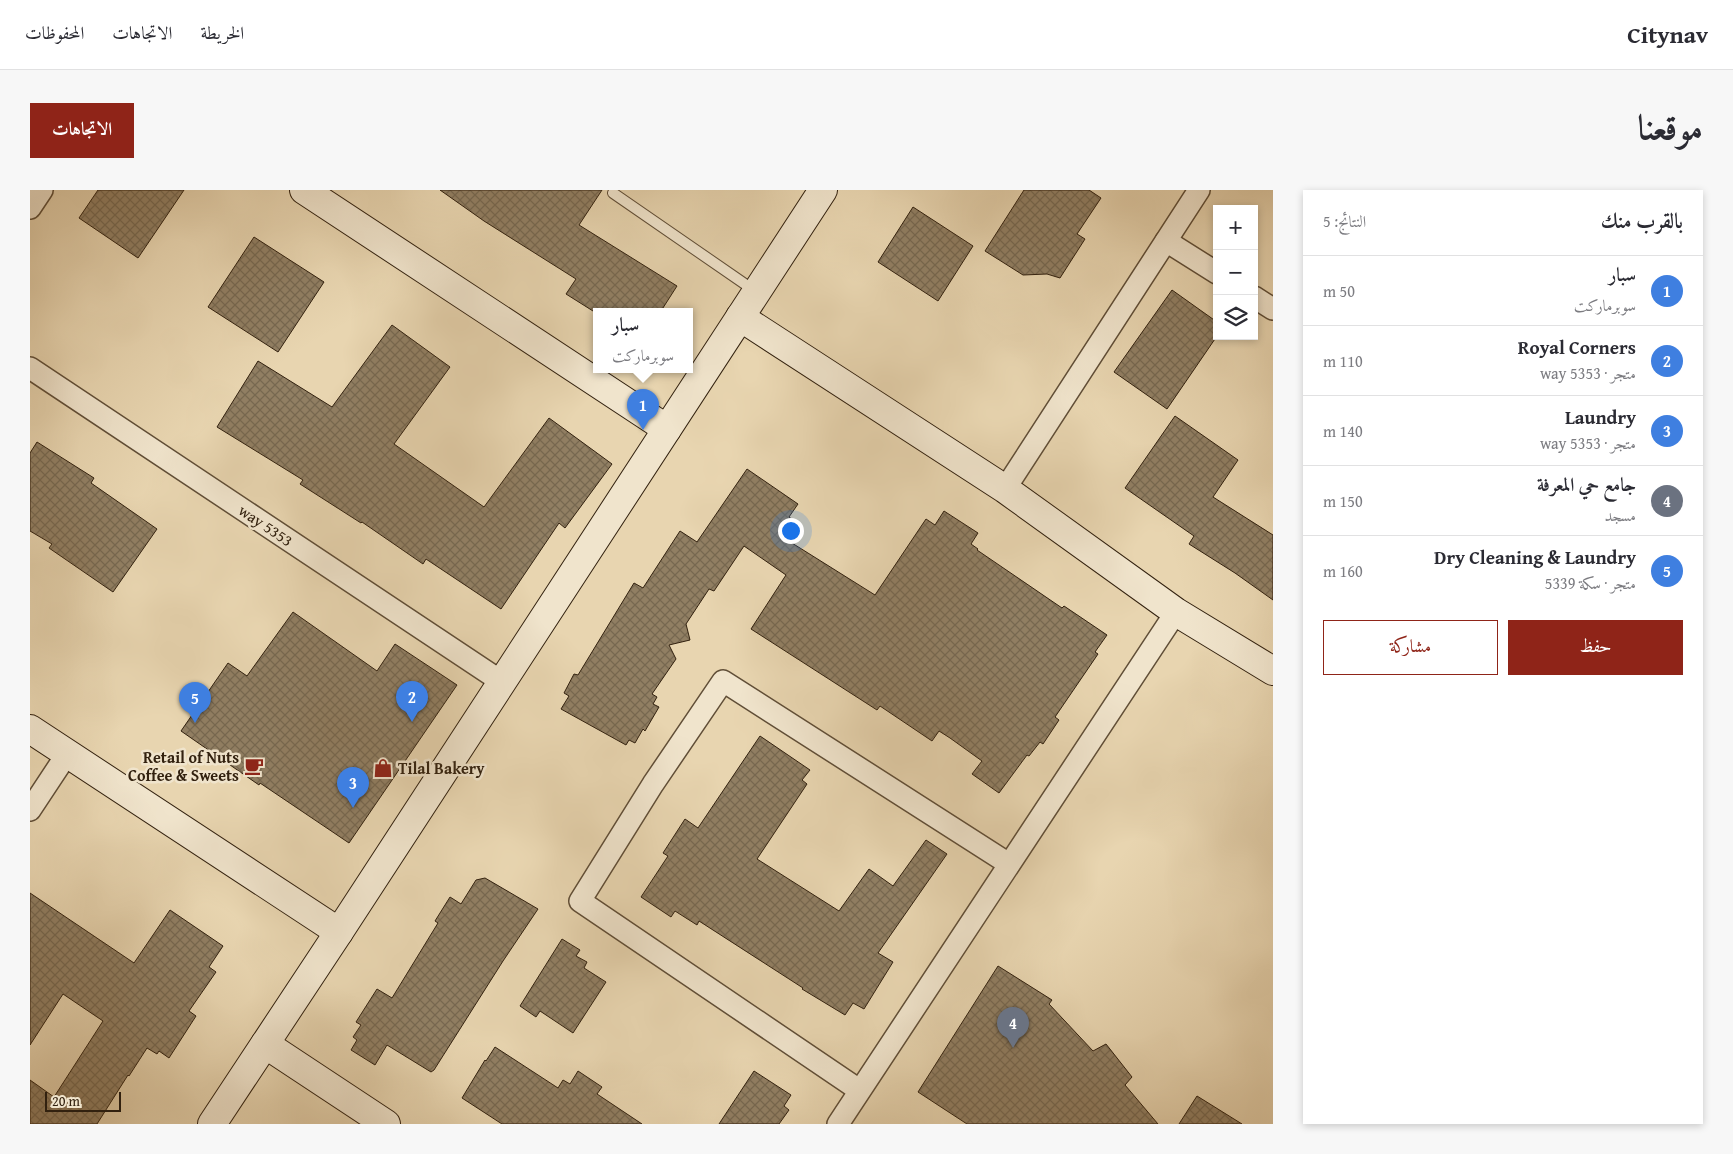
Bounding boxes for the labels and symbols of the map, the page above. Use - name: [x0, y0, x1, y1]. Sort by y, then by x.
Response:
- pin: 1: [627, 389, 659, 430]
- street label: way 5353: [234, 498, 298, 552]
- your location: [778, 518, 804, 544]
- pin: 2: [396, 681, 428, 722]
- pin: 5: [179, 682, 211, 723]
- place label: Retail of Nuts Coffee & Sweets: [128, 745, 239, 787]
- cafe icon: Retail of Nuts Coffee & Sweets: [243, 755, 265, 777]
- place label: Tilal Bakery: [398, 756, 485, 780]
- shop icon: Tilal Bakery: [372, 757, 394, 779]
- pin: 3: [337, 767, 369, 808]
- pin: 4: [997, 1007, 1029, 1048]
- scale bar: [45, 1089, 121, 1112]

